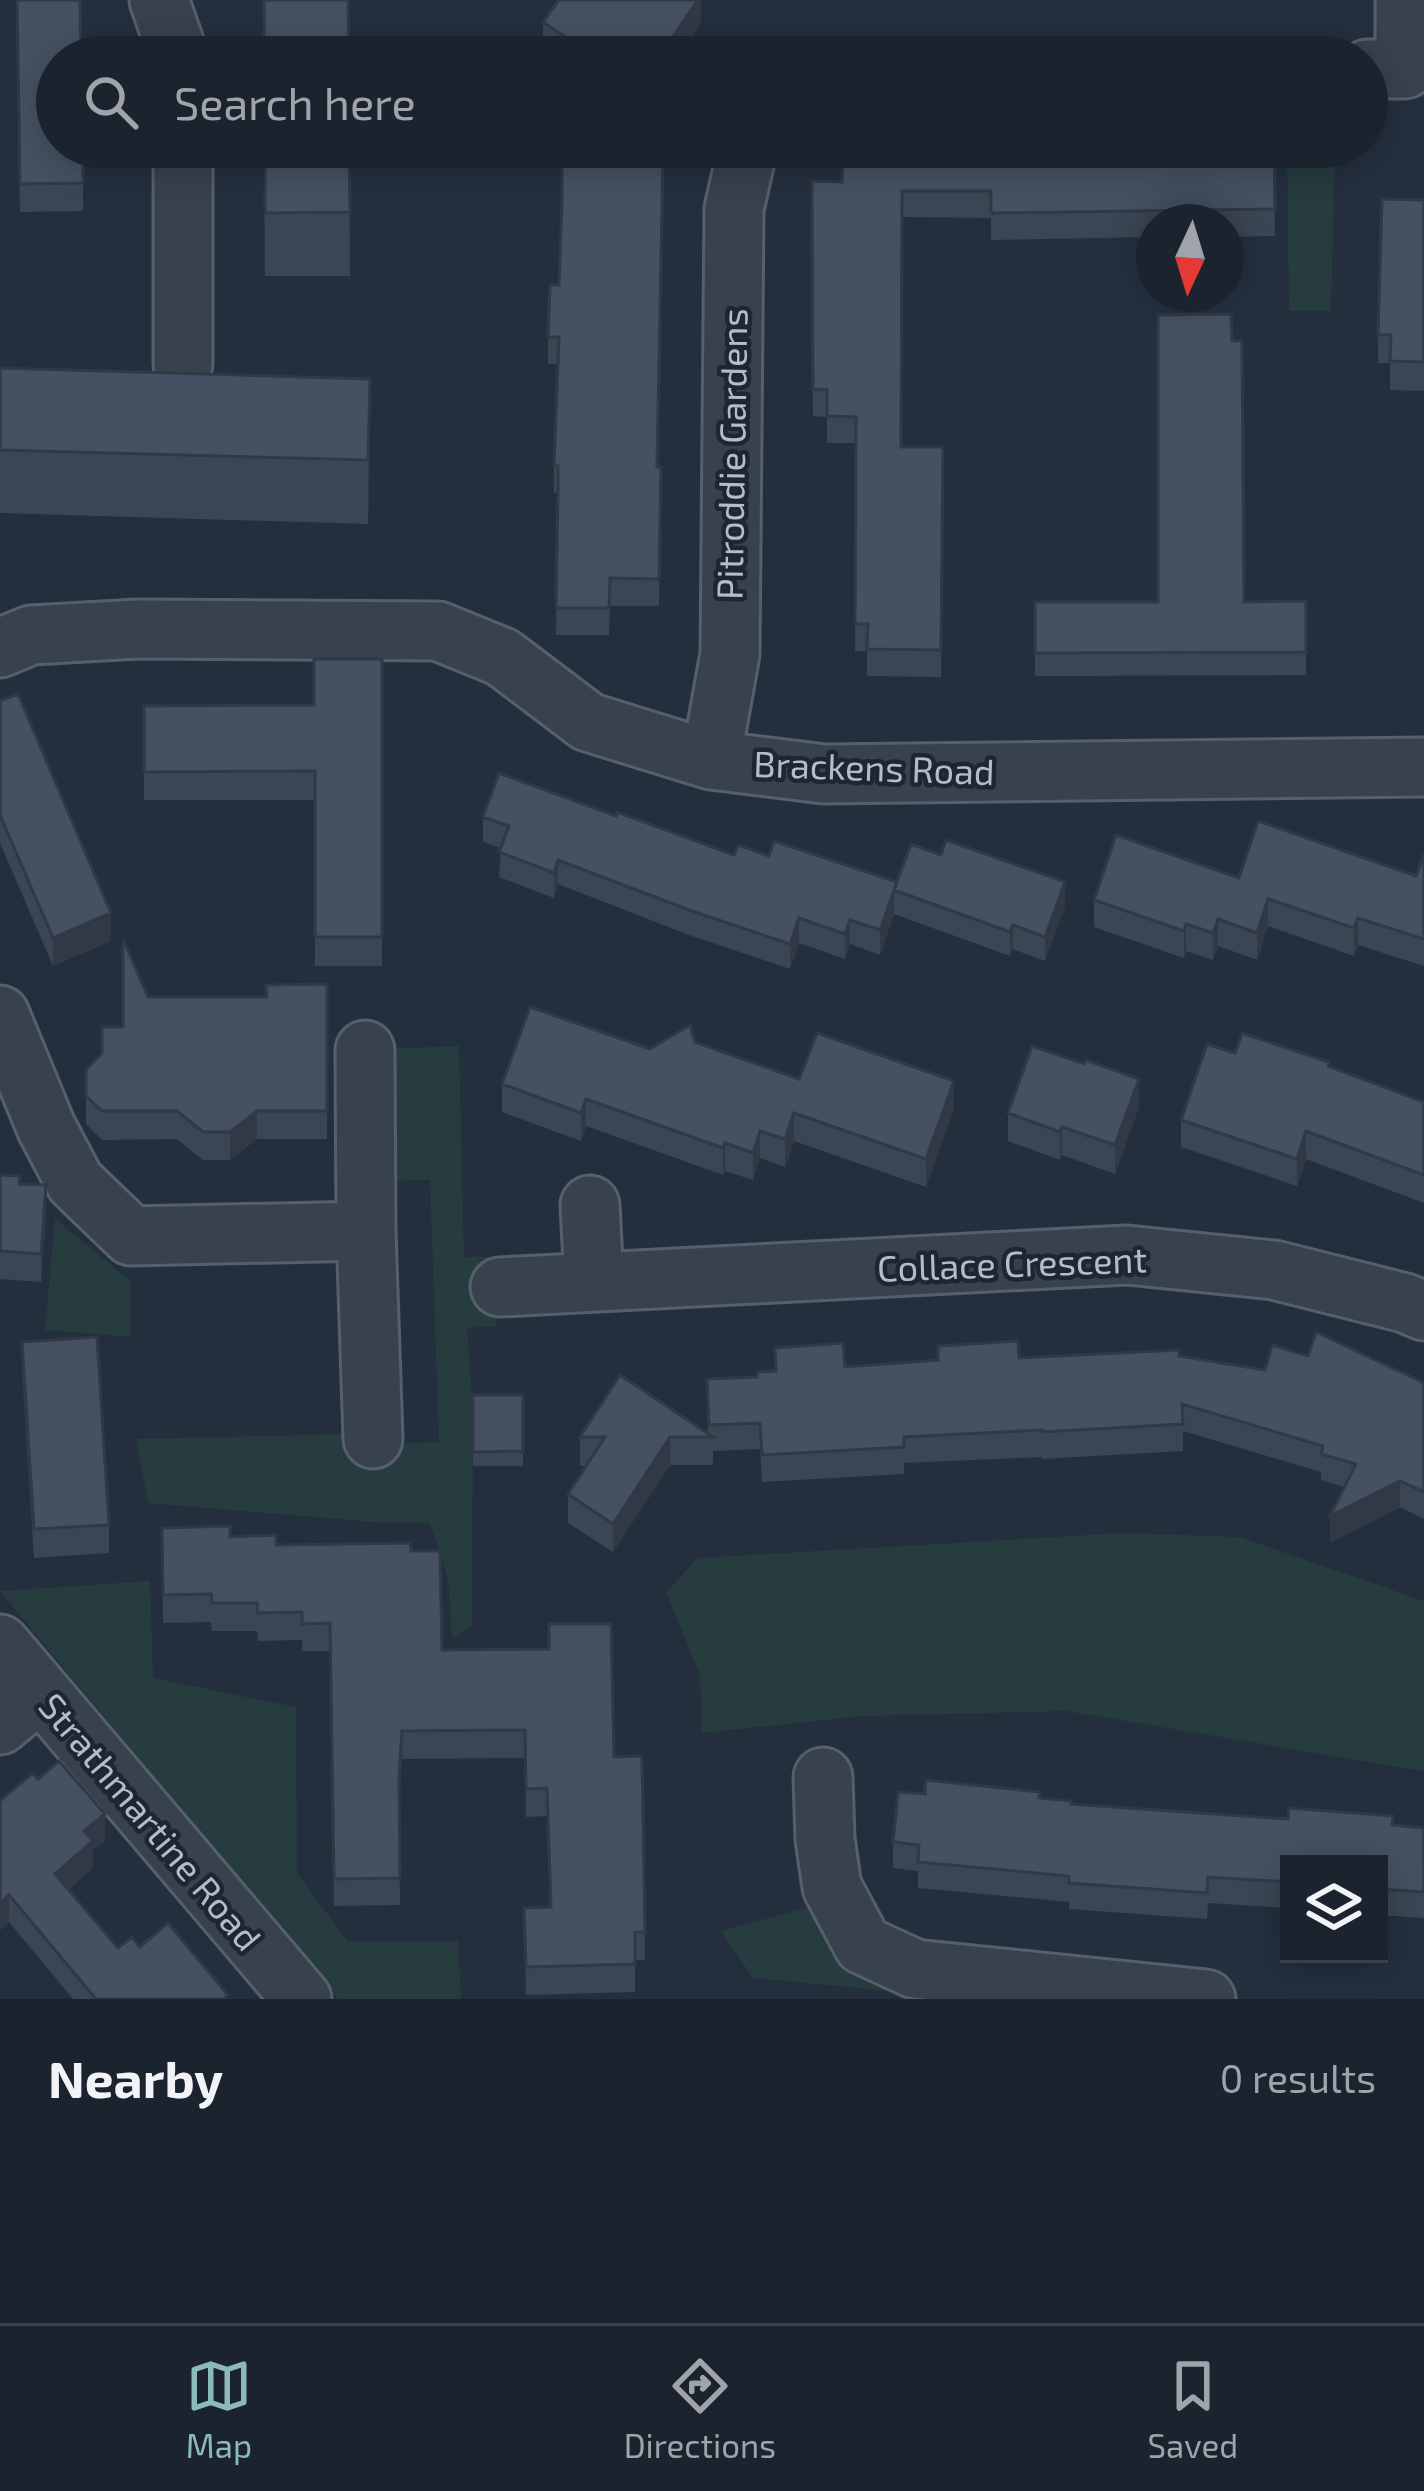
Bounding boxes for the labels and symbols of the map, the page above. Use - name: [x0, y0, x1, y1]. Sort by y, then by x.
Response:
- north arrow: [1136, 204, 1244, 312]
- street label: Pitroddie Gardens: [706, 308, 755, 600]
- street label: Brackens Road: [753, 741, 995, 792]
- street label: Collace Crescent: [876, 1236, 1148, 1289]
- street label: Strathmartine Road: [31, 1684, 271, 1958]

